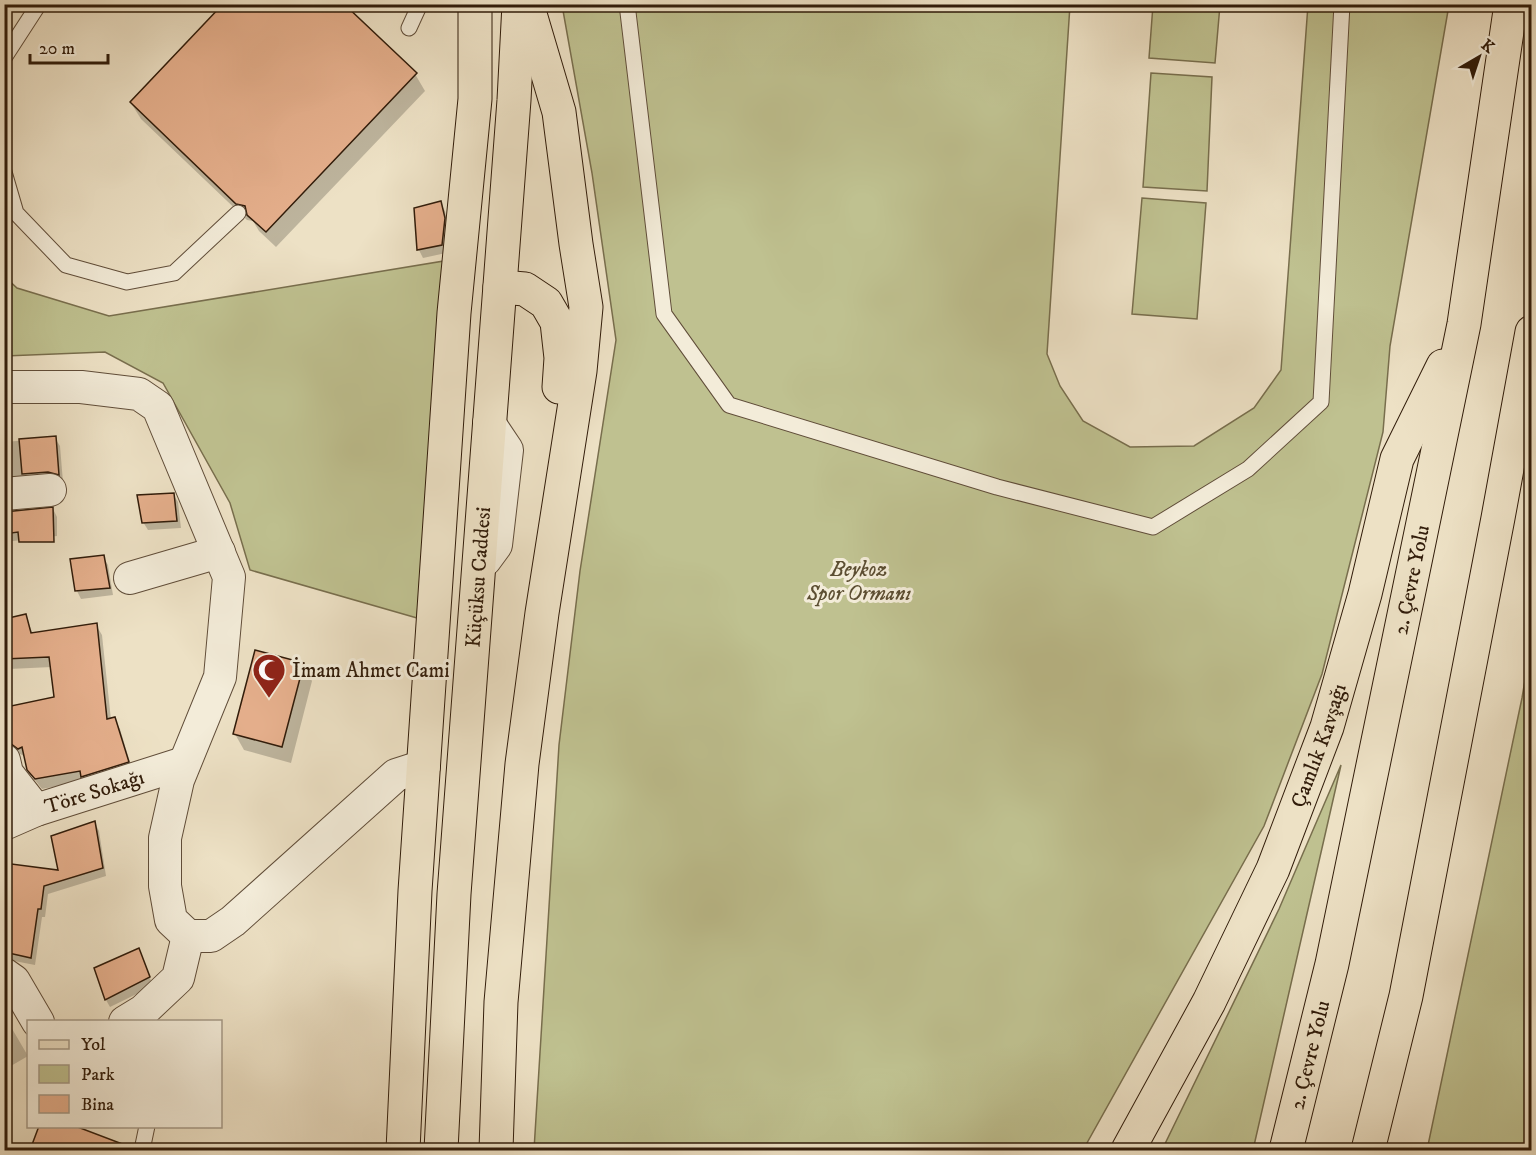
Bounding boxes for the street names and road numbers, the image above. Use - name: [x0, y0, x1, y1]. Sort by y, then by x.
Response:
- street label: Küçüksu Caddesi: [461, 506, 497, 649]
- street label: 2. Çevre Yolu: [1388, 523, 1436, 637]
- street label: Çamlık Kavşağı: [1286, 681, 1353, 812]
- street label: Töre Sokağı: [42, 765, 147, 820]
- street label: 2. Çevre Yolu: [1284, 998, 1337, 1112]

